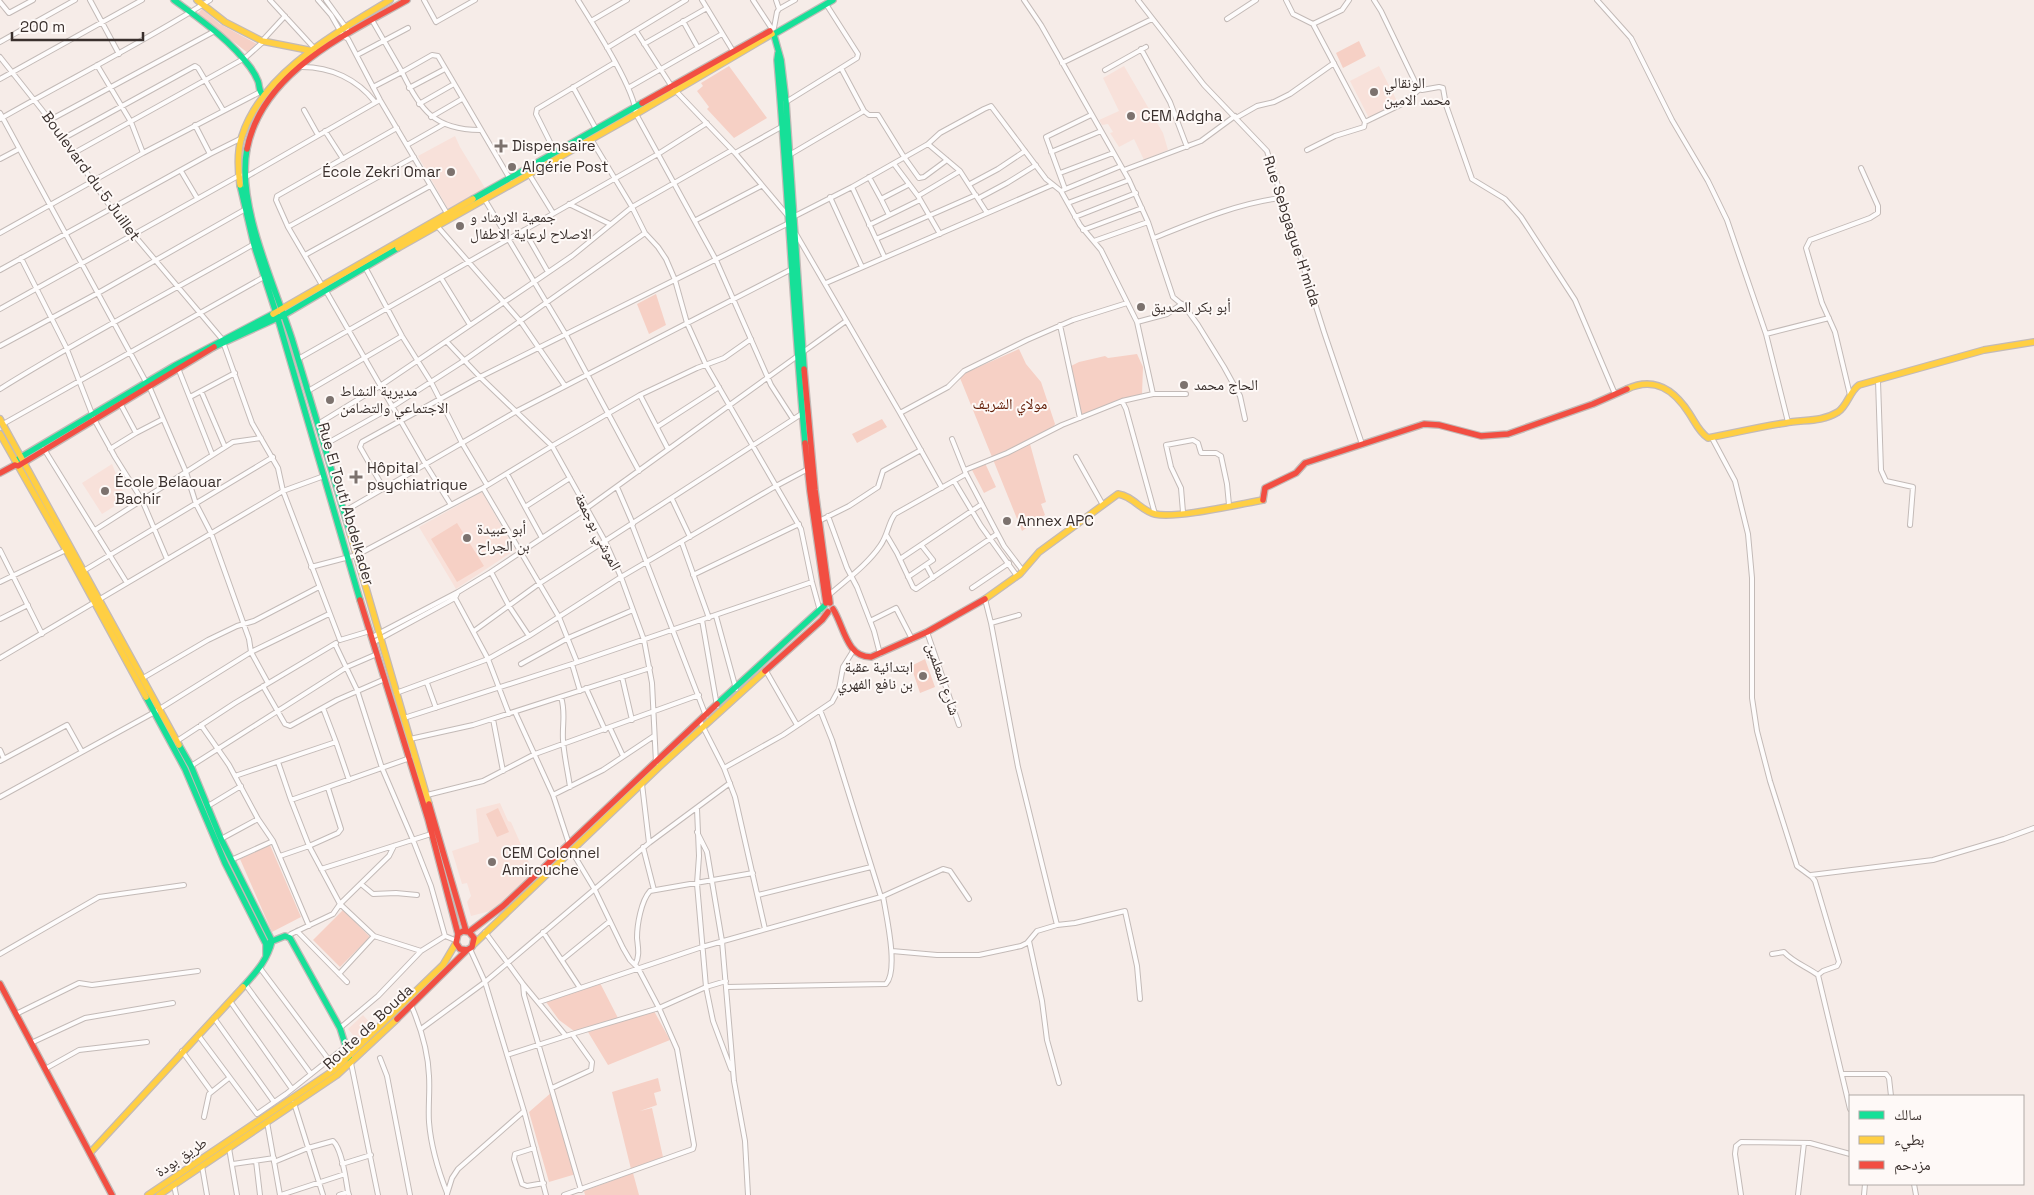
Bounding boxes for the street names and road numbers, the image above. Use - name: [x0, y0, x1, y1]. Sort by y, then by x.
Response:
- street label: Boulevard du 5 Juillet: [38, 107, 145, 244]
- street label: Rue Sebgague H'mida: [1259, 153, 1326, 309]
- street label: Rue El Touti Abdelkader: [314, 420, 379, 588]
- street label: الموشي بوجمعة: [568, 490, 626, 575]
- street label: شارع المعلمين: [921, 640, 965, 718]
- street label: Route de Bouda: [319, 980, 417, 1073]
- street label: طريق بودة: [151, 1132, 211, 1182]

